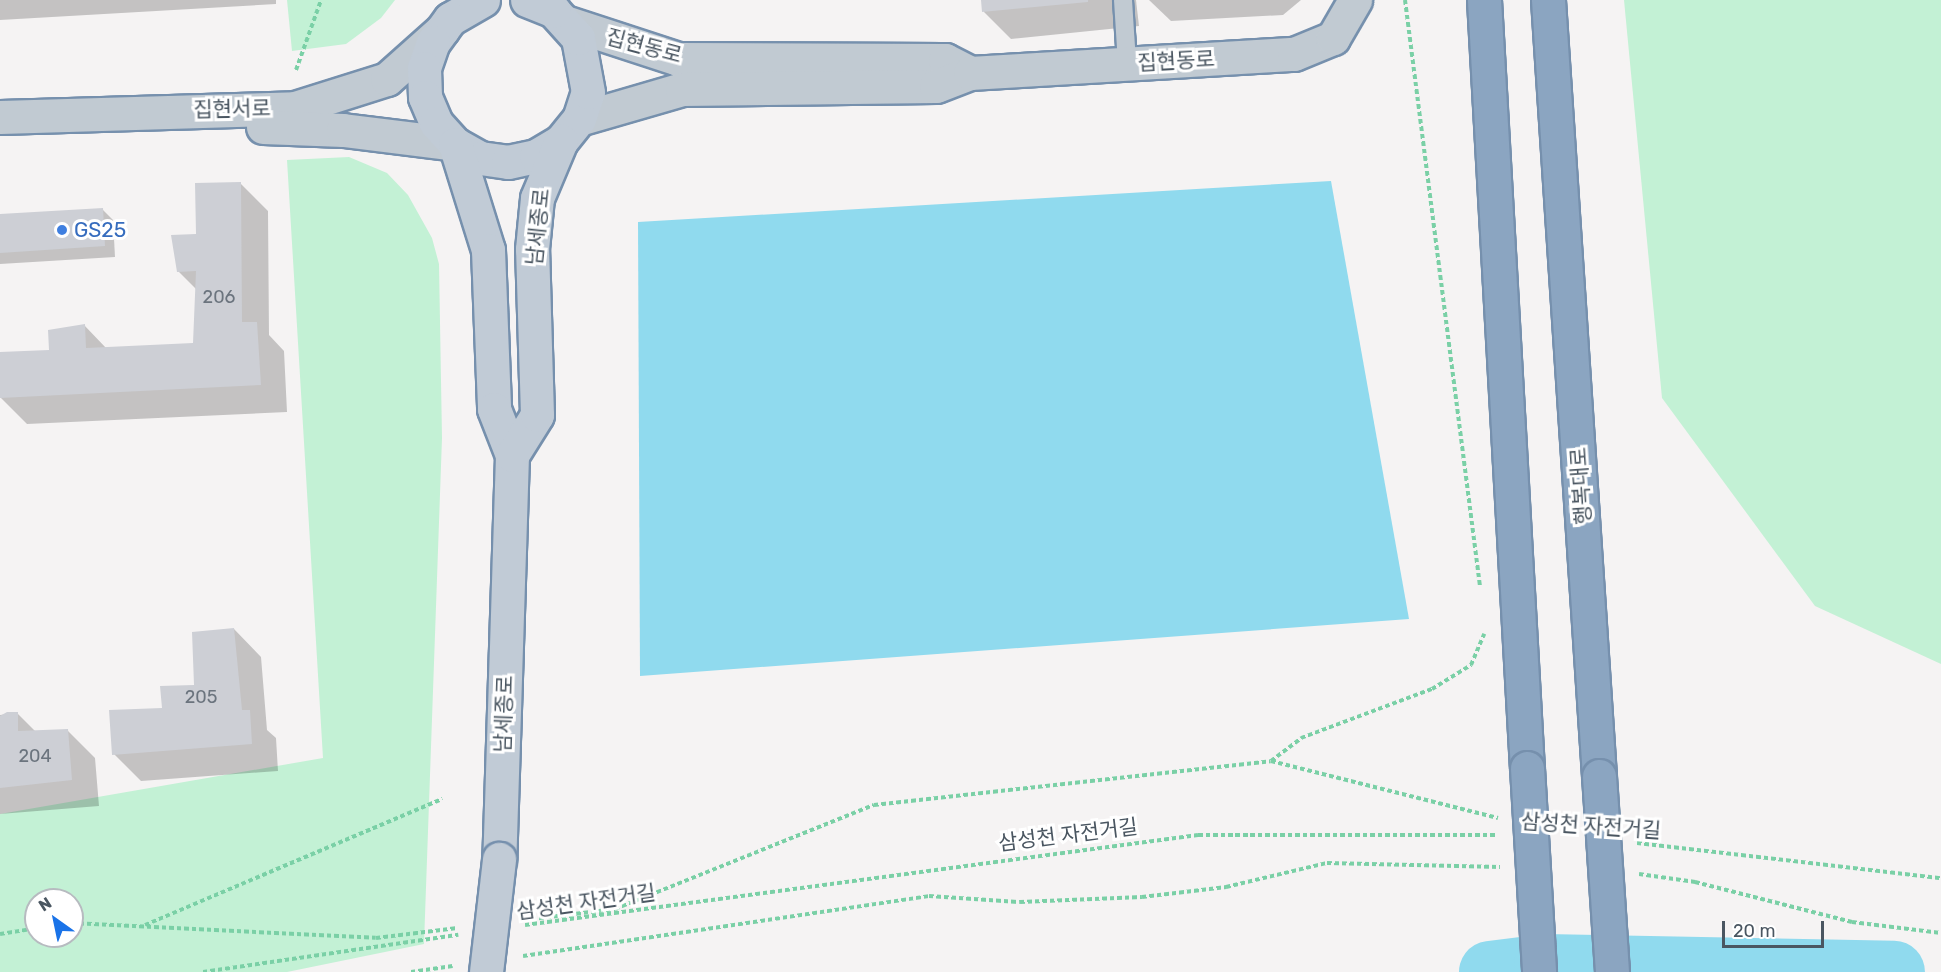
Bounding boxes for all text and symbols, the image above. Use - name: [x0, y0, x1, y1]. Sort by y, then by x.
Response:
- street label: 집현동로: [603, 24, 685, 68]
- street label: 집현동로: [1137, 46, 1215, 76]
- street label: 집현서로: [193, 96, 271, 122]
- street label: 남세종로: [521, 187, 555, 267]
- place label: GS25: [74, 217, 126, 243]
- marker: GS25: [55, 223, 69, 237]
- house number: 206: [203, 286, 235, 308]
- street label: 행복대로: [1566, 447, 1596, 525]
- street label: 남세종로: [490, 675, 518, 753]
- house number: 205: [185, 686, 217, 708]
- house number: 204: [18, 745, 52, 767]
- street label: 삼성천 자전거길: [1520, 809, 1662, 843]
- street label: 삼성천 자전거길: [997, 814, 1139, 856]
- street label: 삼성천 자전거길: [515, 880, 657, 924]
- north arrow: [24, 888, 84, 948]
- text: N: [35, 893, 55, 915]
- scale bar: [1725, 909, 1827, 947]
- text: 20 m: [1733, 920, 1775, 942]

